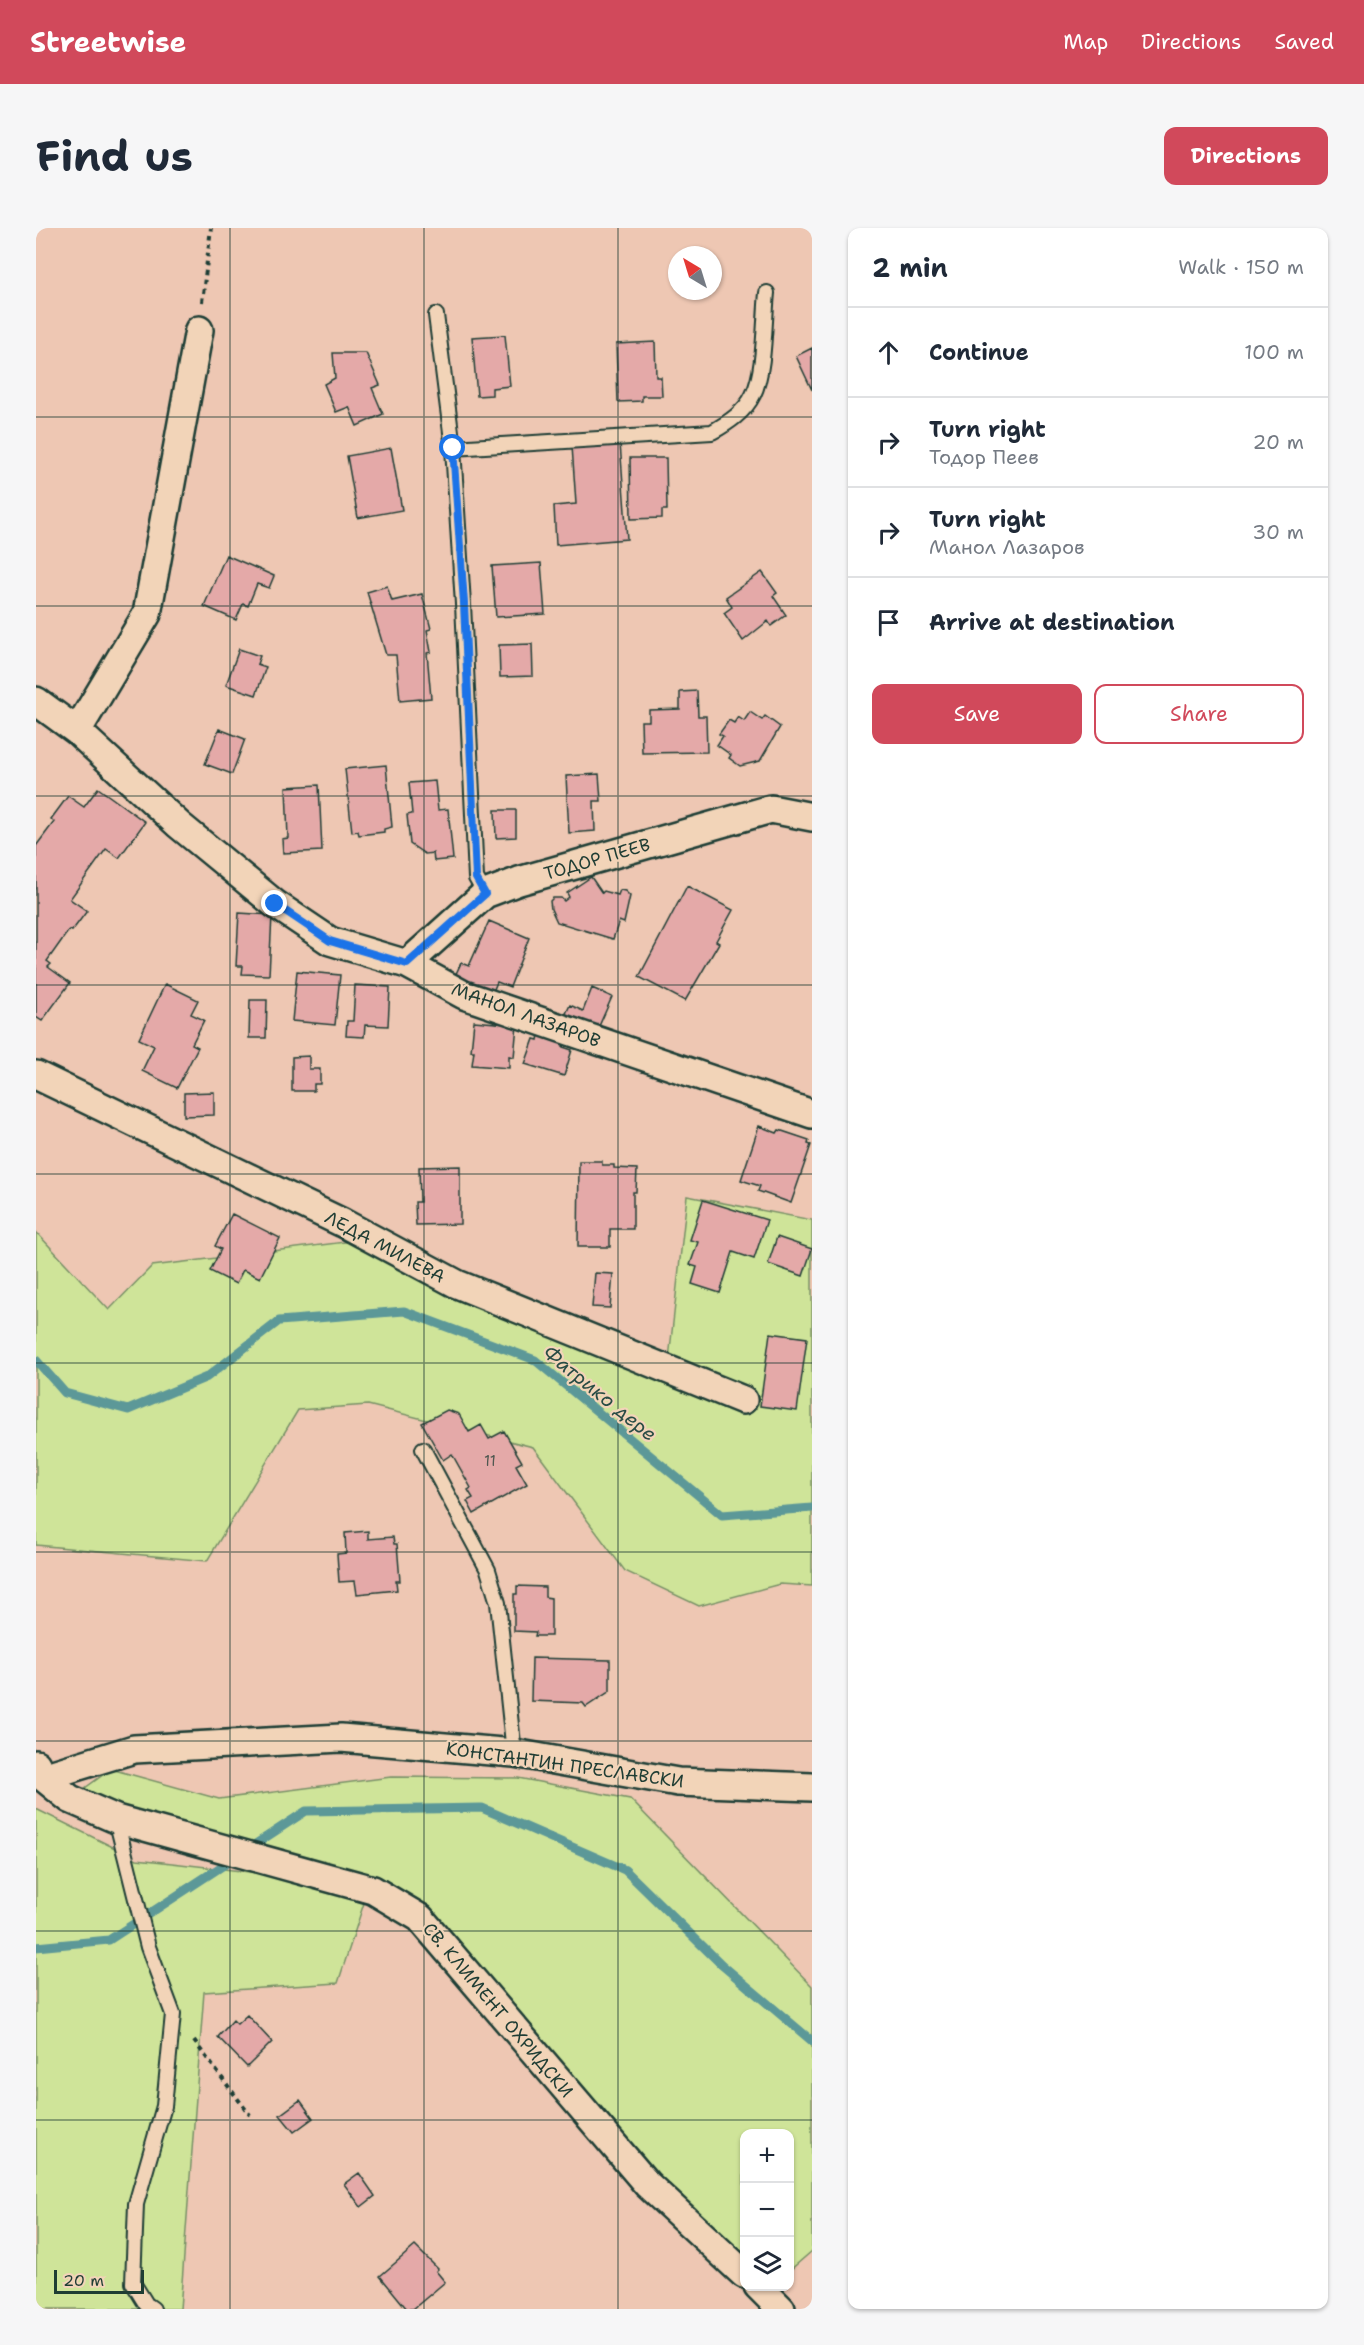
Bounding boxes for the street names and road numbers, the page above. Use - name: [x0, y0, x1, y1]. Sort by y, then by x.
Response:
- street label: ТОДОР ПЕЕВ: [541, 832, 653, 886]
- street label: МАНОЛ ЛАЗАРОВ: [448, 977, 604, 1053]
- street label: ЛЕДА МИЛЕВА: [321, 1205, 449, 1289]
- street label: КОНСТАНТИН ПРЕСЛАВСКИ: [444, 1736, 686, 1794]
- street label: СВ. КЛИМЕНТ ОХРИДСКИ: [418, 1917, 578, 2103]

